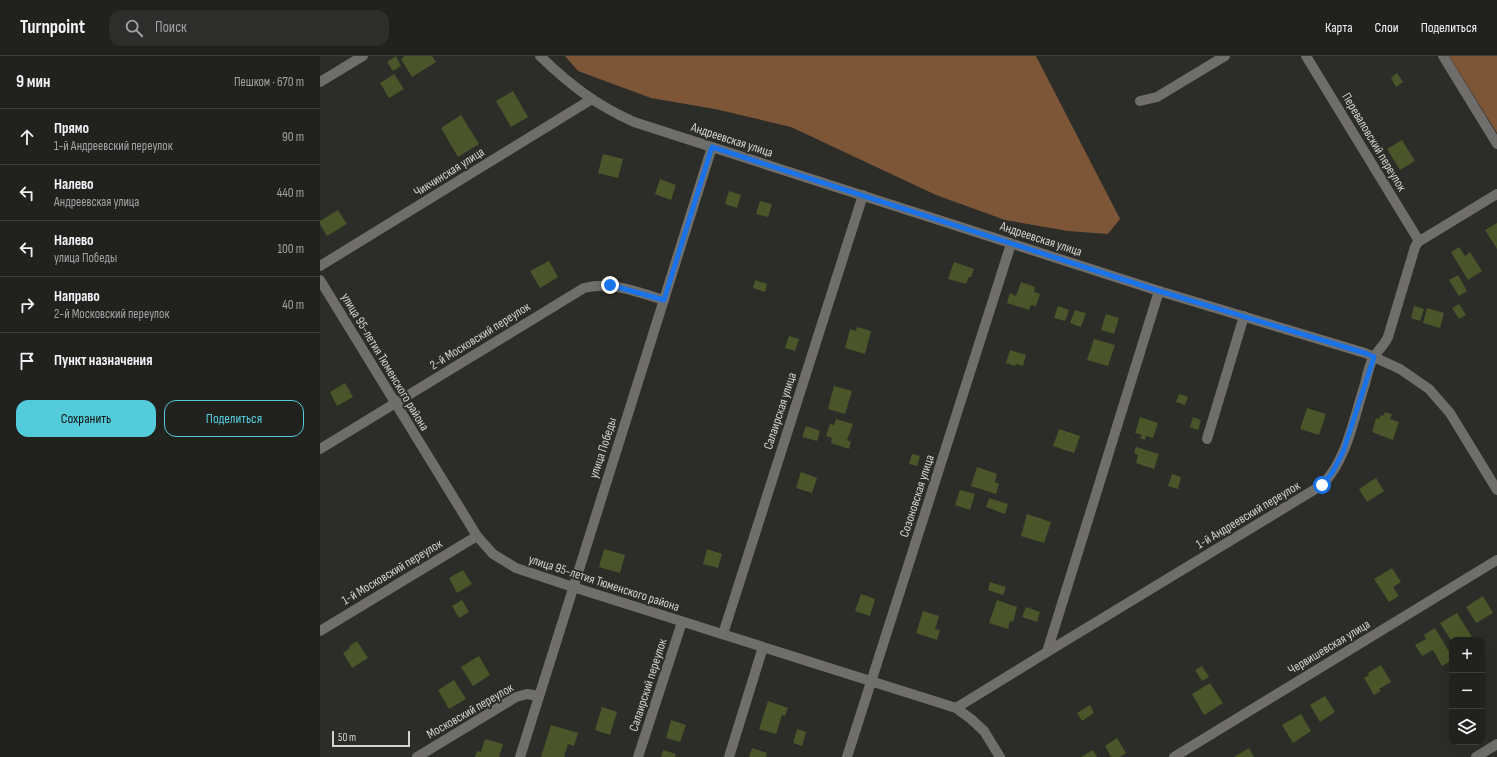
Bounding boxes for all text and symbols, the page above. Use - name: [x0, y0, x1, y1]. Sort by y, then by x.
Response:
- search box: [109, 10, 389, 46]
- text: Turnpoint: [20, 16, 85, 39]
- icon: search: [123, 17, 145, 39]
- text: Поиск: [155, 18, 187, 37]
- text: Карта: [1325, 19, 1353, 36]
- text: Слои: [1375, 19, 1399, 36]
- text: Поделиться: [1421, 19, 1477, 36]
- text: 9 мин: [16, 72, 50, 92]
- text: Пешком · 670 m: [234, 74, 304, 90]
- street label: Переваловский переулок: [1338, 90, 1410, 194]
- text: Прямо: [54, 119, 89, 138]
- street label: Андреевская улица: [688, 119, 775, 161]
- icon: ahead: [16, 126, 38, 148]
- text: 90 m: [282, 129, 304, 145]
- text: 1-й Андреевский переулок: [54, 138, 173, 154]
- street label: Чикчинская улица: [411, 144, 487, 200]
- text: Налево: [54, 175, 94, 194]
- icon: left: [16, 182, 38, 204]
- text: 440 m: [277, 185, 304, 201]
- text: Андреевская улица: [54, 194, 139, 210]
- street label: Андреевская улица: [997, 218, 1084, 260]
- text: Налево: [54, 231, 94, 250]
- icon: left: [16, 238, 38, 260]
- text: 100 m: [277, 241, 304, 257]
- text: улица Победы: [54, 250, 117, 266]
- route end: [601, 276, 619, 294]
- text: Направо: [54, 287, 100, 306]
- street label: улица 95-летия Тюменского района: [337, 290, 433, 434]
- icon: right: [16, 294, 38, 316]
- text: 40 m: [282, 297, 304, 313]
- street label: 2-й Московский переулок: [427, 299, 533, 373]
- text: 2-й Московский переулок: [54, 306, 169, 322]
- icon: arrive: [16, 350, 38, 372]
- text: Пункт назначения: [54, 351, 152, 370]
- street label: Салаирская улица: [760, 370, 800, 452]
- button: Сохранить: [16, 400, 156, 437]
- button: Поделиться: [164, 400, 304, 437]
- street label: улица Победы: [586, 416, 620, 480]
- street label: Созоновская улица: [896, 453, 938, 539]
- route start: [1313, 476, 1331, 494]
- street label: 1-й Андреевский переулок: [1193, 478, 1303, 552]
- street label: 1-й Московский переулок: [339, 536, 445, 608]
- street label: улица 95-летия Тюменского района: [526, 551, 682, 615]
- street label: Червишевская улица: [1285, 616, 1373, 678]
- street label: Салаирский переулок: [625, 637, 671, 733]
- map controls: [1449, 637, 1485, 745]
- button: +: [1449, 637, 1485, 673]
- button: −: [1449, 673, 1485, 709]
- street label: Московский переулок: [424, 680, 516, 742]
- button: layers: [1449, 709, 1485, 745]
- scale bar: [332, 729, 410, 748]
- text: 50 m: [338, 731, 356, 744]

